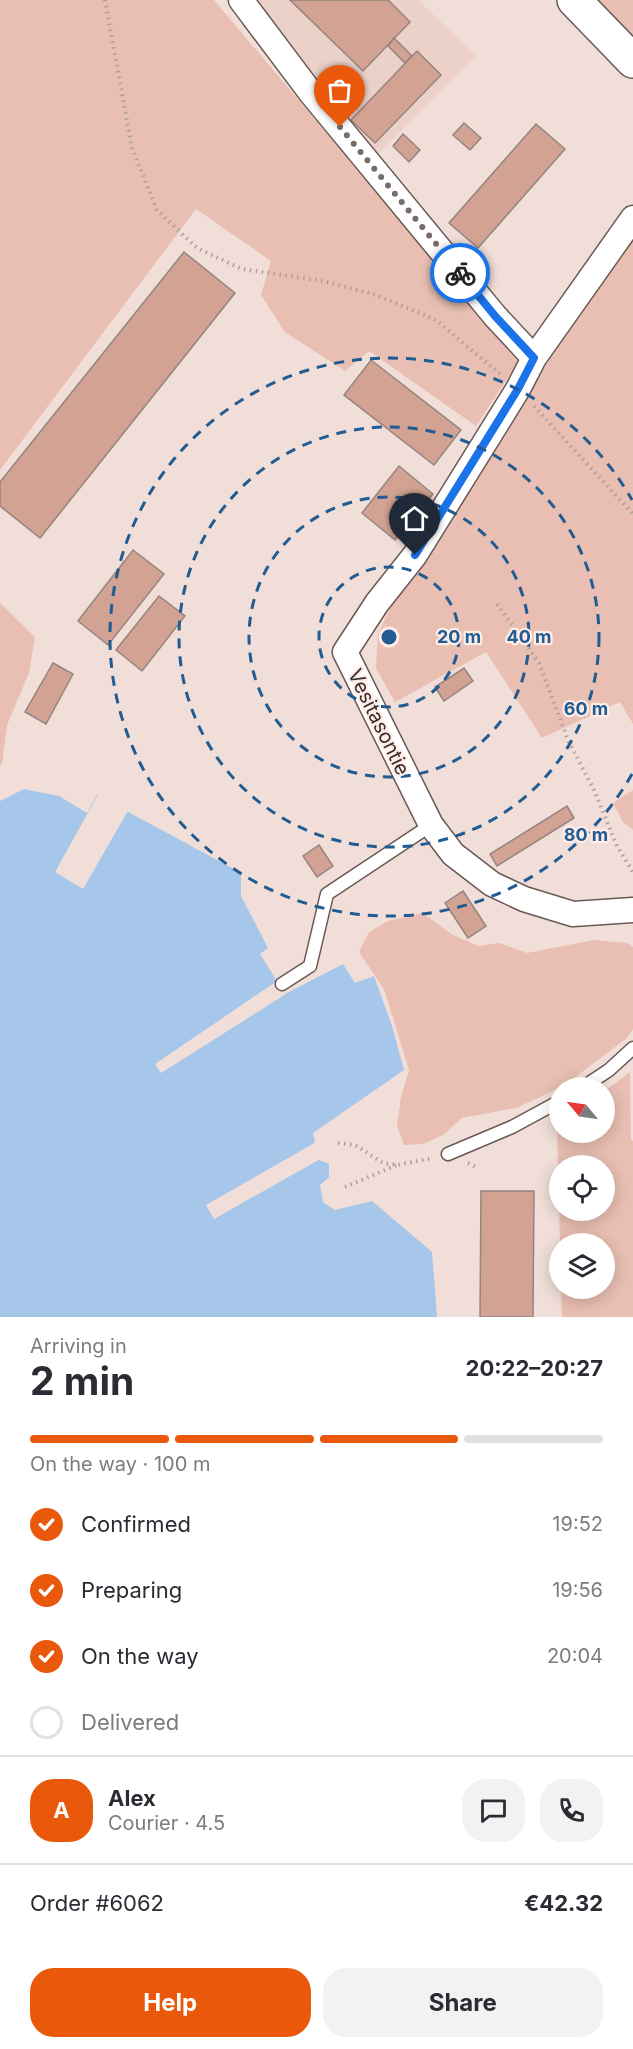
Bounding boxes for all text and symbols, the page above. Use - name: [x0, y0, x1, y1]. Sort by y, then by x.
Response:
- pin: [314, 65, 365, 127]
- icon: bag: [323, 74, 356, 107]
- courier: [430, 243, 490, 303]
- icon: bike: [444, 257, 477, 290]
- pin: [389, 493, 440, 555]
- icon: home: [398, 502, 431, 535]
- text: 20 m: [437, 626, 481, 647]
- text: 40 m: [507, 626, 552, 647]
- centre of rings: [379, 627, 399, 647]
- street label: Vesitasontie: [343, 665, 415, 779]
- text: 60 m: [564, 698, 608, 719]
- text: 80 m: [564, 824, 608, 845]
- north arrow: [549, 1077, 615, 1143]
- map controls: [549, 1077, 615, 1299]
- button: locate: [549, 1155, 615, 1221]
- button: layers: [549, 1233, 615, 1299]
- text: Arriving in: [30, 1334, 127, 1358]
- text: 20:22–20:27: [466, 1355, 603, 1381]
- text: 2 min: [30, 1357, 134, 1404]
- text: On the way · 100 m: [30, 1452, 210, 1476]
- icon: check: [30, 1508, 63, 1541]
- text: Confirmed: [81, 1511, 191, 1537]
- text: 19:52: [552, 1512, 603, 1536]
- icon: check: [30, 1574, 63, 1607]
- text: Preparing: [81, 1577, 182, 1603]
- text: 19:56: [552, 1578, 603, 1602]
- icon: check: [30, 1640, 63, 1673]
- text: On the way: [81, 1643, 199, 1669]
- text: 20:04: [547, 1644, 603, 1668]
- text: Delivered: [81, 1709, 179, 1735]
- button: chat: [462, 1779, 525, 1842]
- button: phone: [540, 1779, 603, 1842]
- text: Alex: [108, 1785, 156, 1811]
- text: A: [53, 1797, 70, 1823]
- text: Courier · 4.5: [108, 1811, 225, 1835]
- text: Order #6062: [30, 1890, 164, 1916]
- text: €42.32: [524, 1890, 603, 1916]
- button: Help: [30, 1968, 311, 2037]
- button: Share: [323, 1968, 603, 2037]

